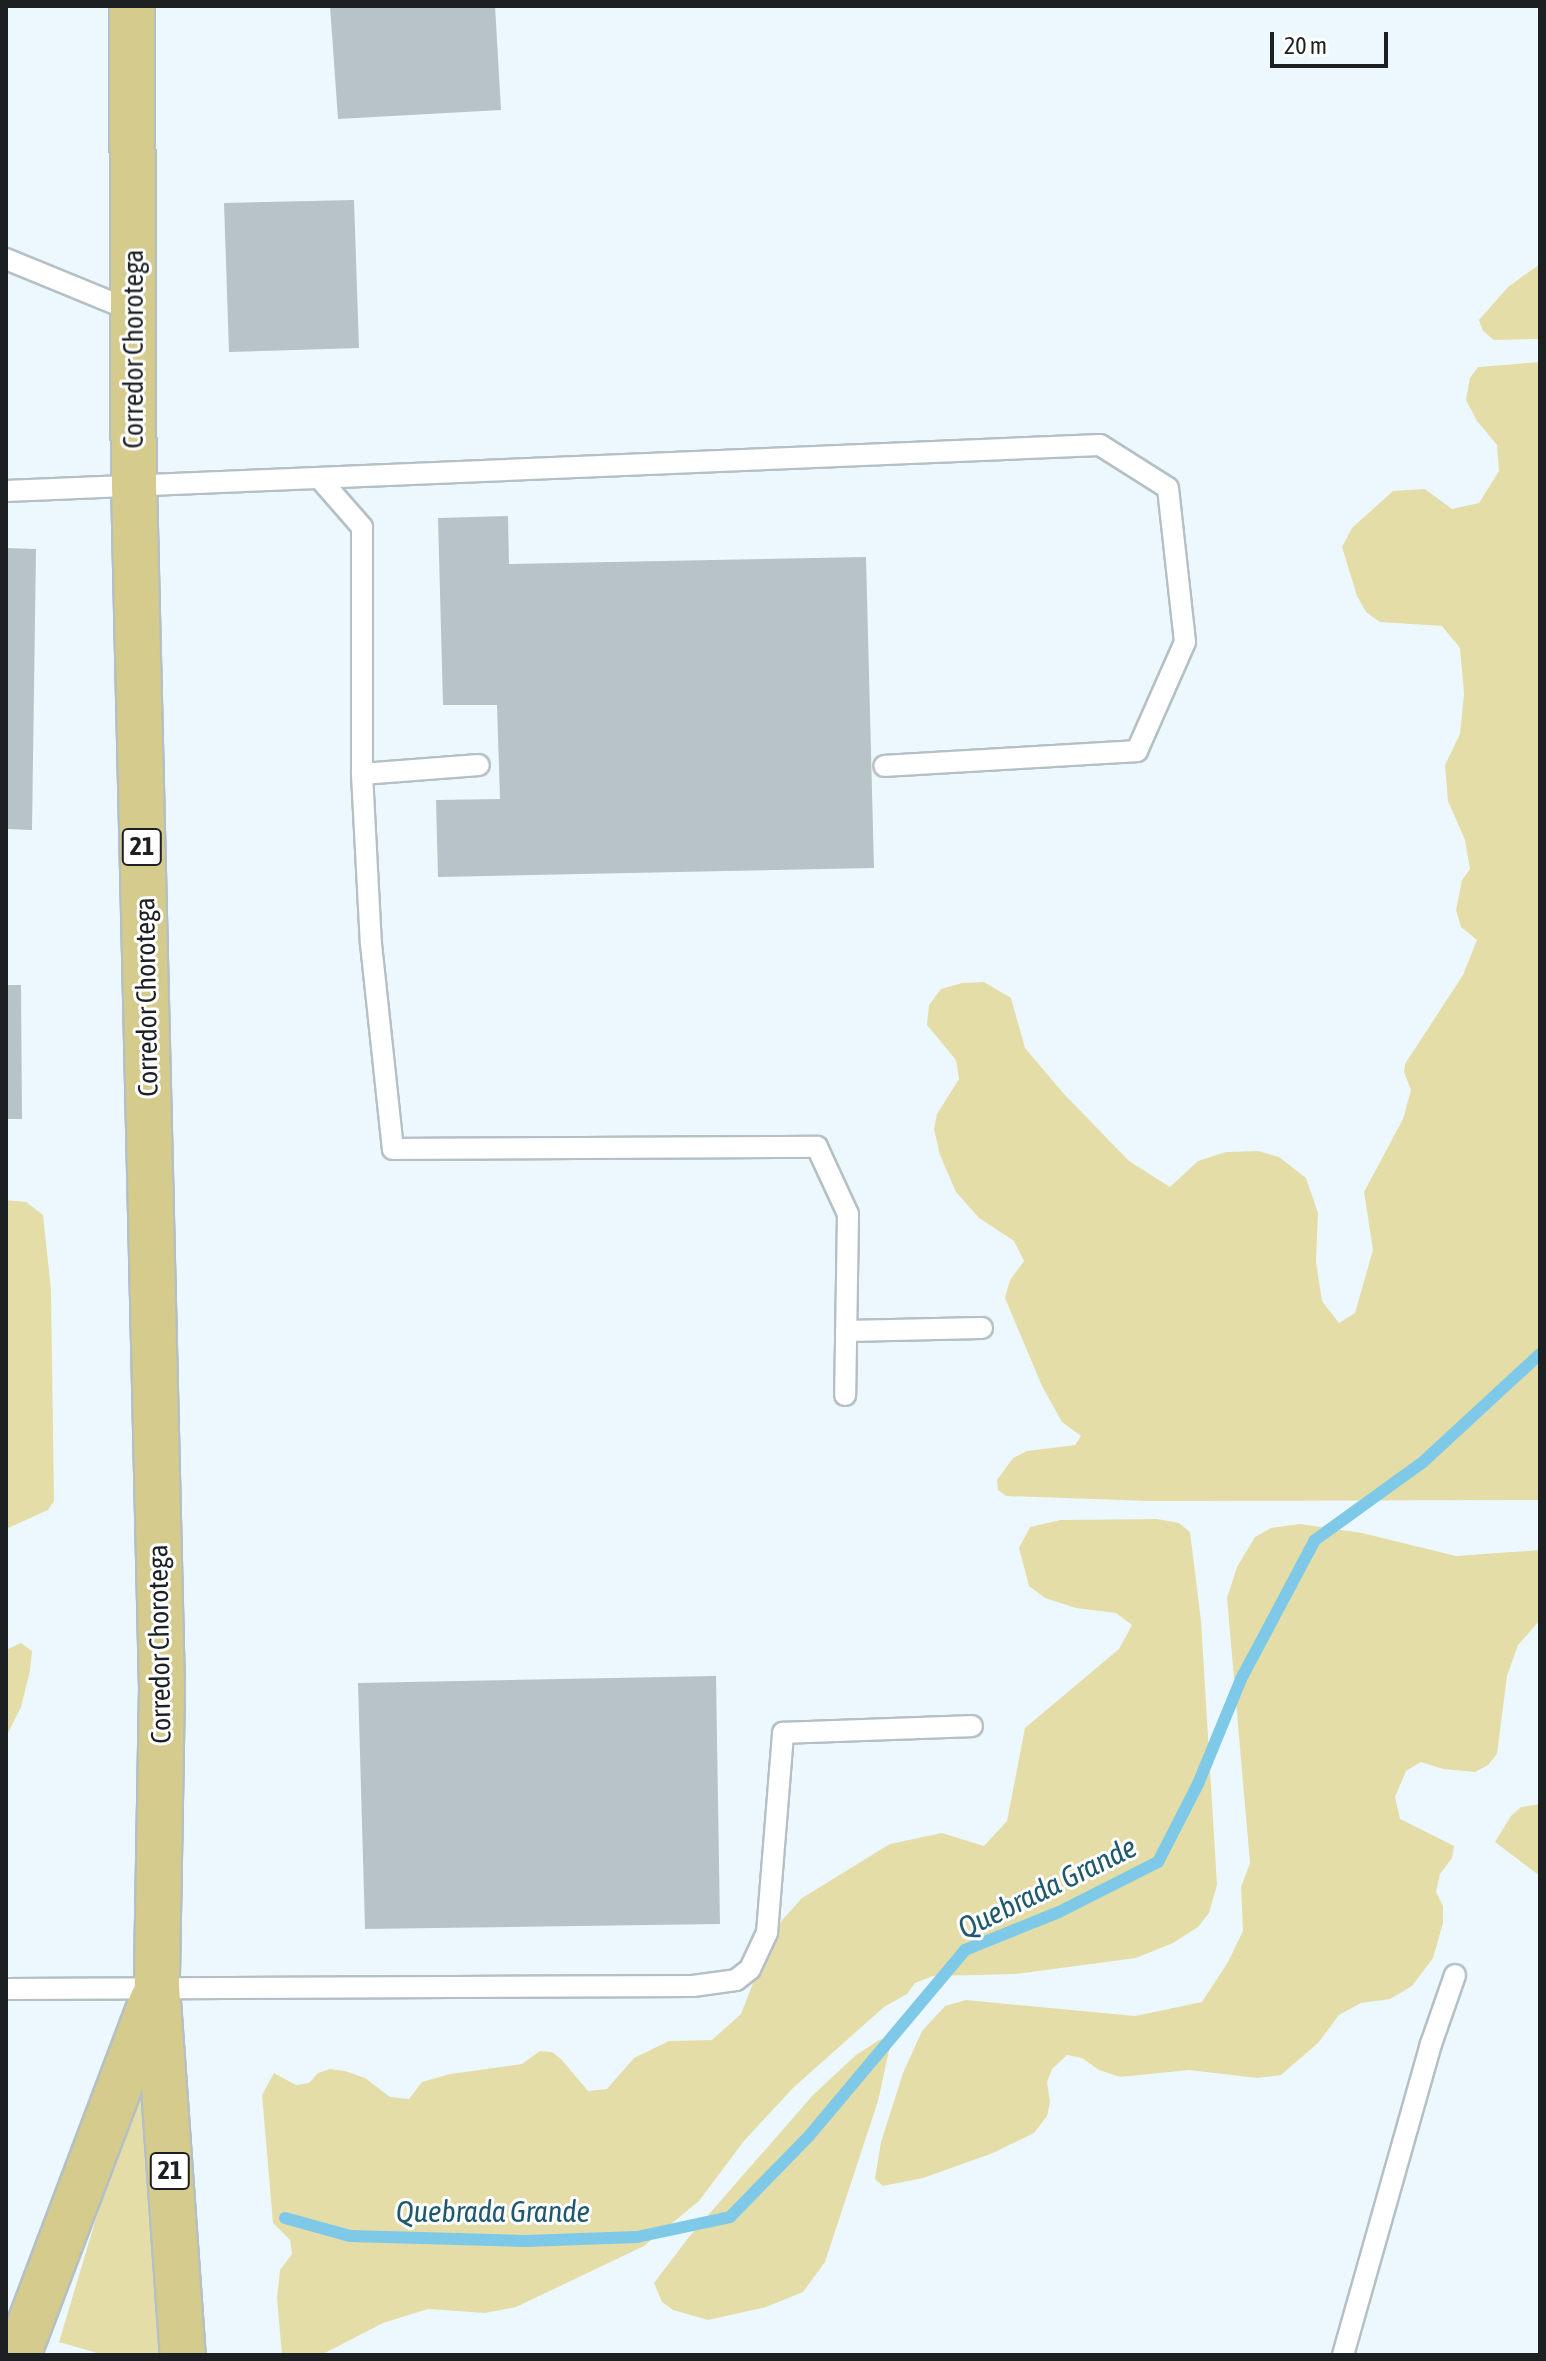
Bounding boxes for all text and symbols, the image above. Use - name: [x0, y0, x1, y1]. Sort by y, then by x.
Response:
- scale bar: [1274, 16, 1392, 66]
- text: 20 m: [1284, 32, 1327, 59]
- street label: Corredor Chorotega: [116, 249, 150, 449]
- road number: 21: [120, 825, 164, 869]
- street label: Corredor Chorotega: [127, 897, 165, 1097]
- street label: Corredor Chorotega: [140, 1544, 178, 1744]
- water label: Quebrada Grande: [952, 1828, 1142, 1946]
- road number: 21: [148, 2149, 192, 2193]
- water label: Quebrada Grande: [396, 2193, 590, 2229]

